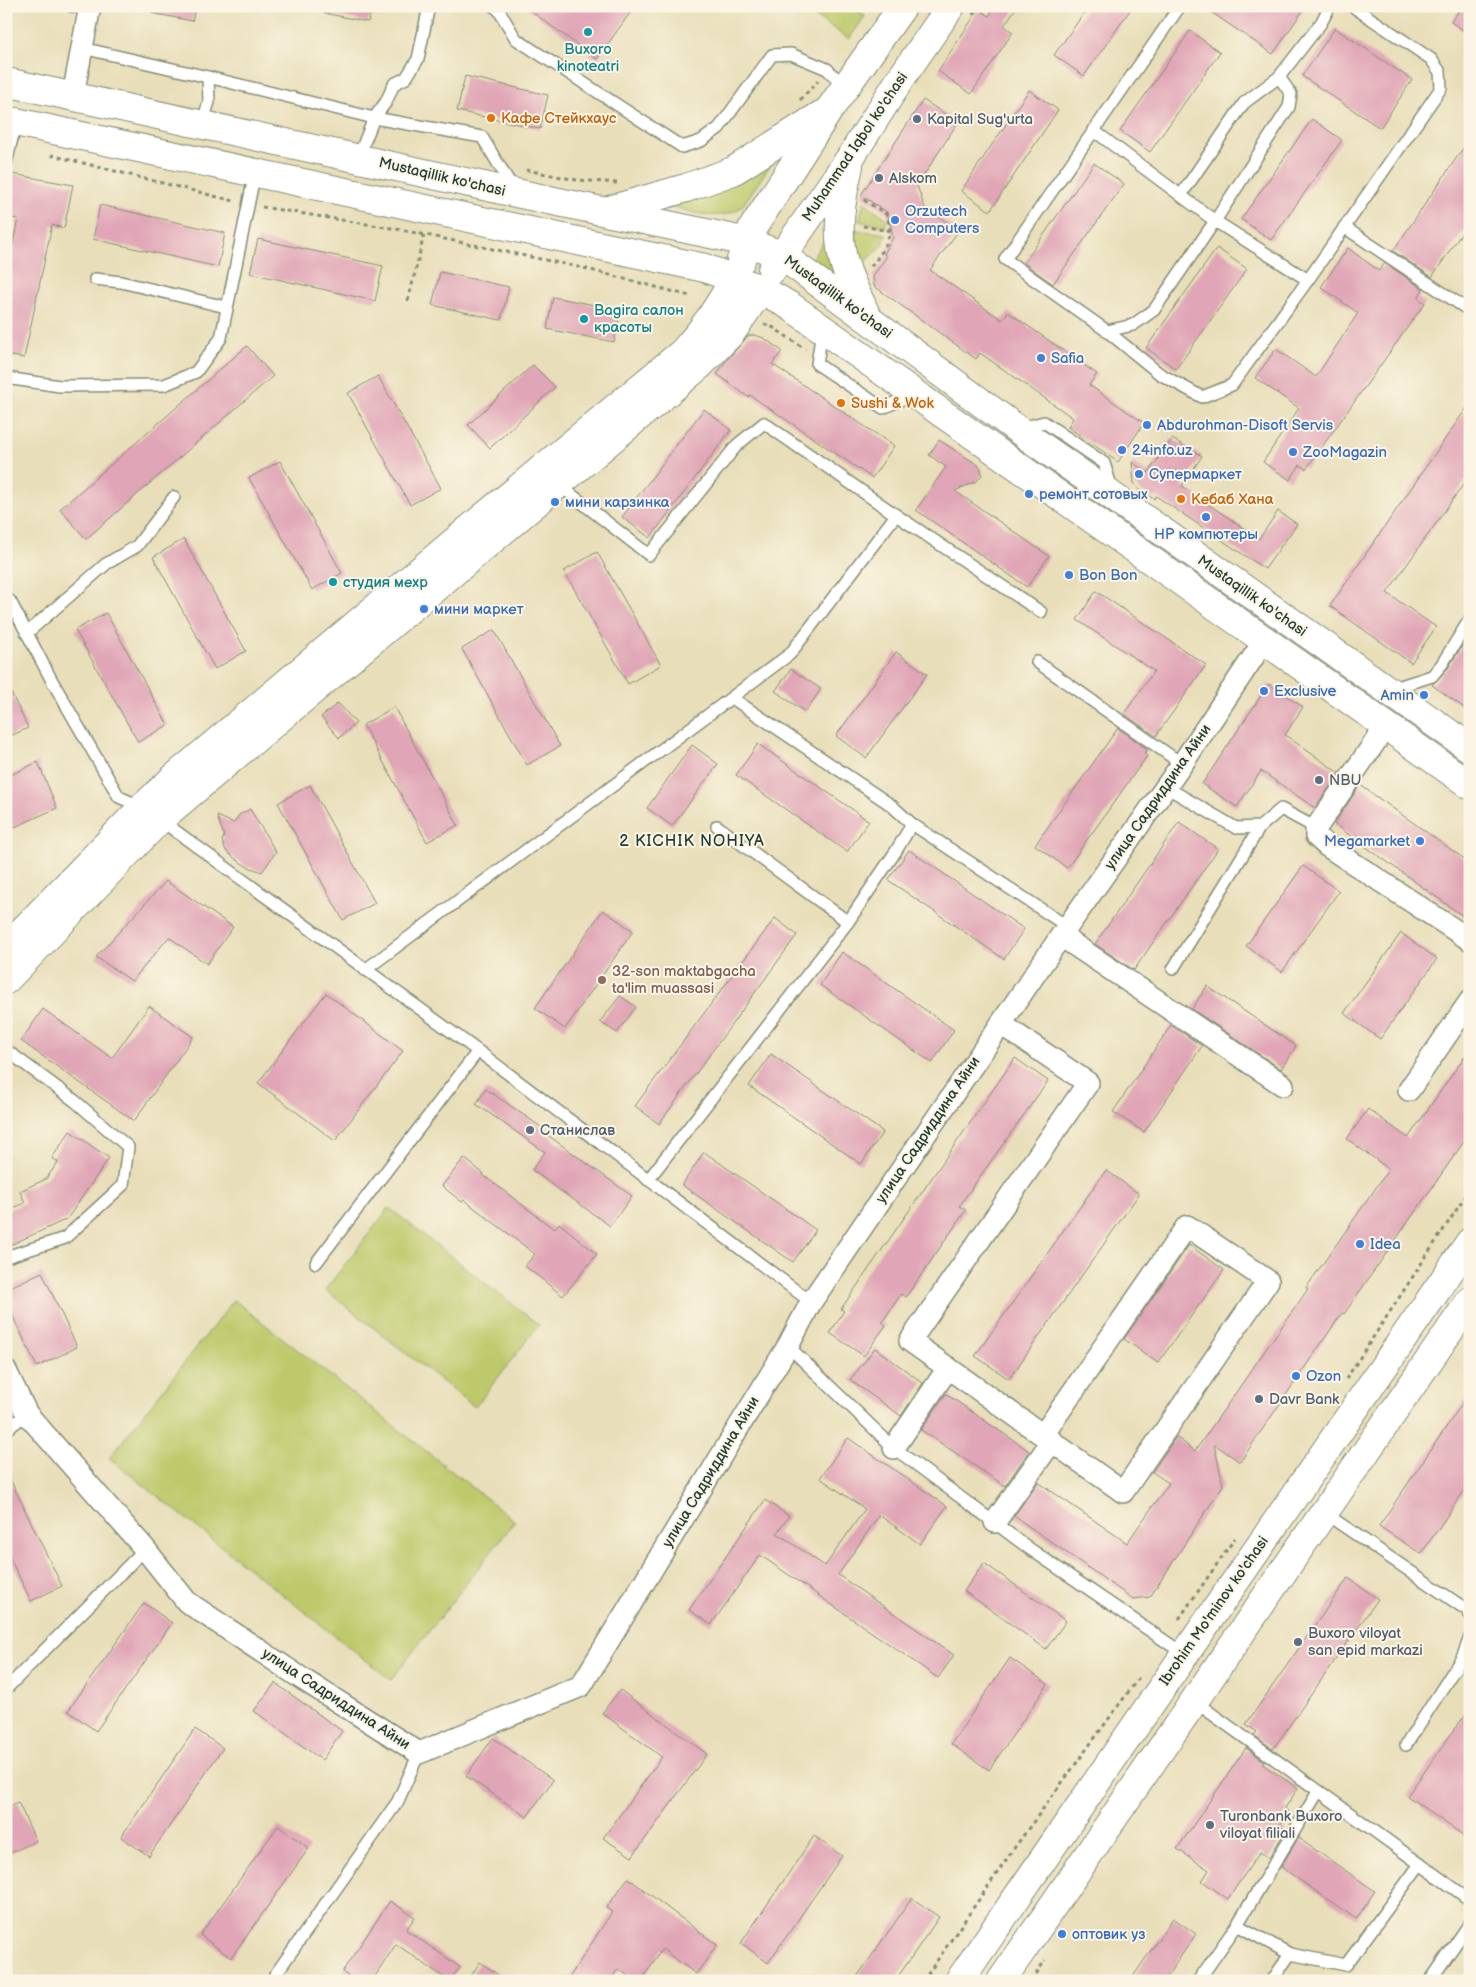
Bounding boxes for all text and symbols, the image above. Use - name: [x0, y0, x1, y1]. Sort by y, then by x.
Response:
- marker: Buxoro kinoteatri: [582, 26, 594, 38]
- place label: Buxoro kinoteatri: [557, 40, 619, 76]
- street label: Muhammad Iqbol ko'chasi: [798, 69, 912, 225]
- place label: Кафе Стейкхаус: [501, 109, 617, 128]
- place label: Kapital Sug'urta: [927, 110, 1033, 129]
- marker: Кафе Стейкхаус: [485, 112, 497, 124]
- marker: Kapital Sug'urta: [911, 113, 923, 125]
- street label: Mustaqillik ko'chasi: [377, 153, 507, 201]
- place label: Alskom: [889, 169, 937, 188]
- marker: Alskom: [873, 172, 885, 184]
- place label: Orzutech Computers: [905, 202, 980, 238]
- marker: Orzutech Computers: [889, 214, 901, 226]
- street label: Mustaqillik ko'chasi: [780, 251, 896, 343]
- place label: Bagira салон красоты: [594, 301, 684, 337]
- marker: Bagira салон красоты: [578, 313, 590, 325]
- place label: Safia: [1051, 349, 1084, 368]
- marker: Safia: [1035, 352, 1047, 364]
- place label: Sushi & Wok: [851, 394, 934, 413]
- marker: Sushi & Wok: [835, 397, 847, 409]
- place label: Abdurohman-Disoft Servis: [1157, 416, 1334, 435]
- marker: Abdurohman-Disoft Servis: [1141, 419, 1153, 431]
- place label: 24info.uz: [1132, 441, 1193, 460]
- place label: ZooMagazin: [1302, 443, 1387, 462]
- marker: 24info.uz: [1116, 444, 1128, 456]
- marker: ZooMagazin: [1287, 446, 1299, 458]
- place label: Супермаркет: [1149, 465, 1242, 484]
- marker: Супермаркет: [1133, 468, 1145, 480]
- place label: ремонт сотовых: [1039, 485, 1148, 504]
- marker: ремонт сотовых: [1023, 488, 1035, 500]
- place label: Кебаб Хана: [1191, 490, 1274, 509]
- place label: мини карзинка: [565, 493, 670, 512]
- marker: Кебаб Хана: [1175, 493, 1187, 505]
- marker: мини карзинка: [549, 496, 561, 508]
- marker: HP компютеры: [1200, 511, 1212, 523]
- place label: HP компютеры: [1154, 525, 1258, 544]
- street label: Mustaqillik ko'chasi: [1194, 551, 1310, 641]
- place label: Bon Bon: [1079, 566, 1138, 585]
- marker: Bon Bon: [1063, 569, 1075, 581]
- place label: студия мехр: [343, 573, 428, 592]
- marker: студия мехр: [327, 576, 339, 588]
- place label: мини маркет: [434, 600, 524, 619]
- marker: мини маркет: [418, 603, 430, 615]
- place label: Exclusive: [1274, 682, 1337, 701]
- marker: Exclusive: [1258, 685, 1270, 697]
- place label: Amin: [1380, 686, 1414, 705]
- marker: Amin: [1418, 689, 1430, 701]
- street label: улица Садриддина Айни: [1101, 721, 1215, 873]
- place label: NBU: [1329, 771, 1362, 790]
- marker: NBU: [1313, 774, 1325, 786]
- district label: 2 KICHIK NOHIYA: [619, 832, 765, 851]
- place label: Megamarket: [1324, 832, 1410, 851]
- marker: Megamarket: [1414, 835, 1426, 847]
- place label: 32-son maktabgacha ta'lim muassasi: [612, 962, 756, 998]
- marker: 32-son maktabgacha ta'lim muassasi: [596, 974, 608, 986]
- street label: улица Садриддина Айни: [872, 1053, 984, 1207]
- place label: Станислав: [540, 1121, 615, 1140]
- marker: Станислав: [524, 1124, 536, 1136]
- place label: Idea: [1370, 1235, 1401, 1254]
- marker: Idea: [1354, 1238, 1366, 1250]
- place label: Ozon: [1306, 1367, 1341, 1386]
- marker: Ozon: [1290, 1370, 1302, 1382]
- place label: Davr Bank: [1269, 1390, 1340, 1409]
- street label: улица Садриддина Айни: [658, 1393, 764, 1551]
- marker: Davr Bank: [1253, 1393, 1265, 1405]
- street label: Ibrohim Mo'minov ko'chasi: [1155, 1533, 1273, 1689]
- place label: Buxoro viloyat san epid markazi: [1308, 1624, 1423, 1660]
- marker: Buxoro viloyat san epid markazi: [1292, 1636, 1304, 1648]
- street label: улица Садриддина Айни: [258, 1644, 414, 1754]
- place label: Turonbank Buxoro viloyat filiali: [1219, 1807, 1343, 1843]
- marker: Turonbank Buxoro viloyat filiali: [1204, 1819, 1216, 1831]
- place label: оптовик уз: [1072, 1925, 1145, 1944]
- marker: оптовик уз: [1056, 1928, 1068, 1940]

